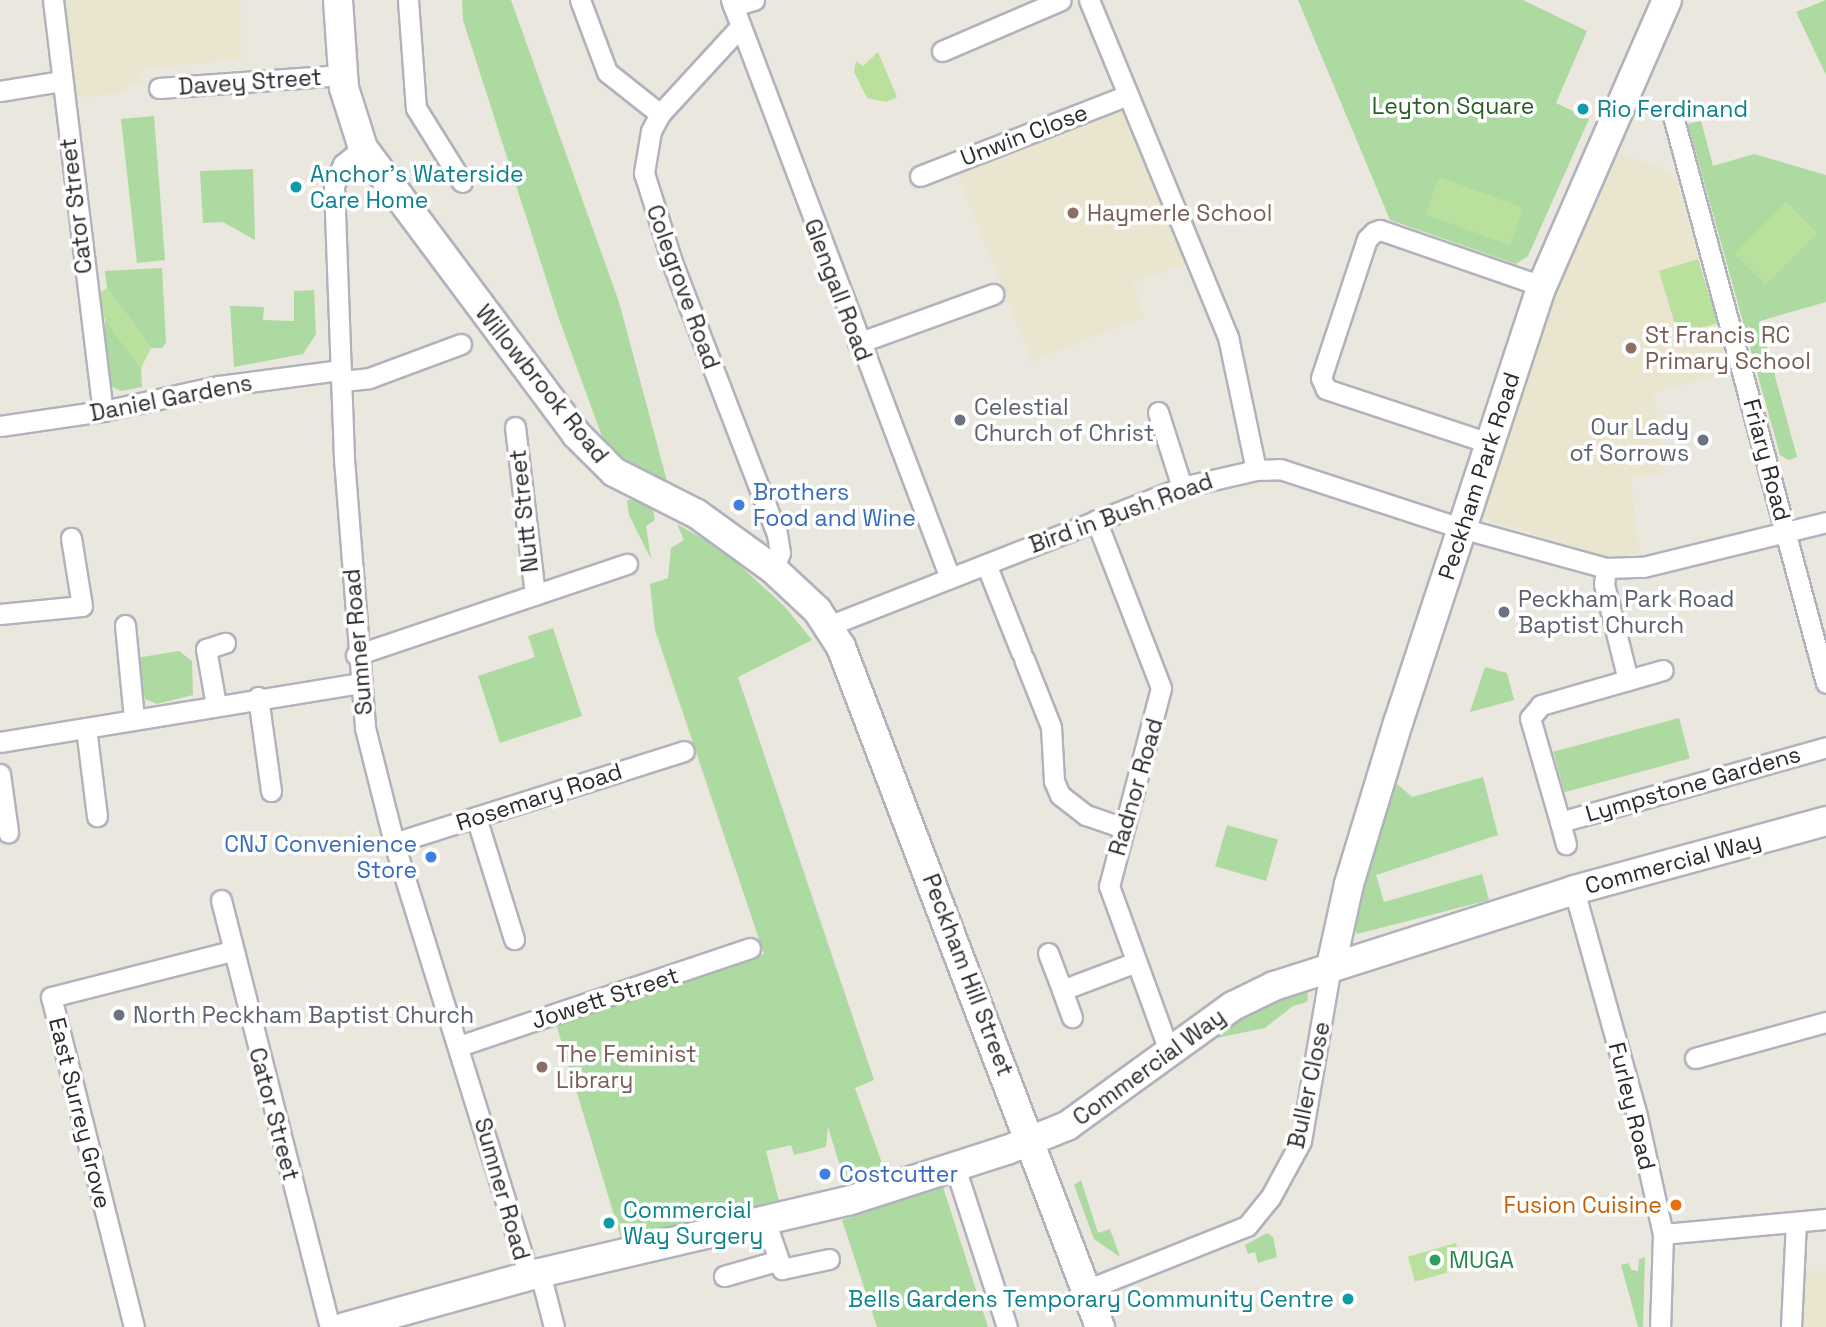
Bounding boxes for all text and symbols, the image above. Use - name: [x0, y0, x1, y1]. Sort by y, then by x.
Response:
- street label: Davey Street: [177, 63, 323, 101]
- park label: Leyton Square: [1372, 92, 1534, 120]
- place label: Rio Ferdinand: [1597, 95, 1748, 123]
- street label: Unwin Close: [957, 98, 1091, 172]
- marker: Rio Ferdinand: [1575, 101, 1591, 117]
- street label: Cator Street: [54, 137, 98, 275]
- place label: Anchor's Waterside Care Home: [310, 160, 524, 214]
- marker: Anchor's Waterside Care Home: [288, 179, 304, 195]
- place label: Haymerle School: [1087, 199, 1272, 227]
- street label: Colegrove Road: [640, 201, 726, 373]
- marker: Haymerle School: [1065, 205, 1081, 221]
- street label: Glengall Road: [798, 215, 878, 365]
- street label: Willowbrook Road: [470, 299, 614, 469]
- place label: St Francis RC Primary School: [1645, 321, 1811, 375]
- marker: St Francis RC Primary School: [1623, 340, 1639, 356]
- street label: Daniel Gardens: [88, 369, 254, 427]
- street label: Peckham Park Road: [1432, 369, 1526, 583]
- place label: Celestial Church of Christ: [974, 393, 1154, 447]
- street label: Friary Road: [1737, 396, 1797, 524]
- marker: Celestial Church of Christ: [952, 412, 968, 428]
- place label: Our Lady of Sorrows: [1569, 413, 1689, 467]
- marker: Our Lady of Sorrows: [1695, 432, 1711, 448]
- street label: Nutt Street: [504, 448, 544, 574]
- street label: Bird in Bush Road: [1025, 467, 1217, 559]
- place label: Brothers Food and Wine: [753, 478, 916, 532]
- marker: Brothers Food and Wine: [731, 497, 747, 513]
- street label: Sumner Road: [338, 568, 378, 716]
- place label: Peckham Park Road Baptist Church: [1518, 585, 1734, 639]
- marker: Peckham Park Road Baptist Church: [1496, 604, 1512, 620]
- street label: Radnor Road: [1103, 715, 1169, 859]
- street label: Lympstone Gardens: [1582, 740, 1804, 828]
- street label: Rosemary Road: [453, 757, 625, 837]
- street label: Commercial Way: [1582, 826, 1764, 900]
- place label: CNJ Convenience Store: [224, 830, 417, 884]
- marker: CNJ Convenience Store: [423, 849, 439, 865]
- street label: Peckham Hill Street: [917, 870, 1019, 1080]
- street label: Jowett Street: [528, 961, 682, 1035]
- place label: North Peckham Baptist Church: [133, 1001, 474, 1029]
- street label: Commercial Way: [1067, 1003, 1231, 1131]
- marker: North Peckham Baptist Church: [111, 1007, 127, 1023]
- street label: East Surrey Grove: [43, 1015, 117, 1211]
- street label: Buller Close: [1282, 1019, 1336, 1151]
- street label: Furley Road: [1603, 1039, 1661, 1173]
- place label: The Feminist Library: [556, 1040, 697, 1094]
- street label: Cator Street: [243, 1044, 305, 1184]
- marker: The Feminist Library: [534, 1059, 550, 1075]
- street label: Sumner Road: [469, 1115, 535, 1263]
- place label: Costcutter: [839, 1160, 958, 1188]
- marker: Costcutter: [817, 1166, 833, 1182]
- place label: Fusion Cuisine: [1504, 1191, 1662, 1219]
- place label: Commercial Way Surgery: [623, 1196, 763, 1250]
- marker: Fusion Cuisine: [1668, 1197, 1684, 1213]
- marker: Commercial Way Surgery: [601, 1215, 617, 1231]
- place label: MUGA: [1449, 1246, 1514, 1274]
- marker: MUGA: [1427, 1252, 1443, 1268]
- place label: Bells Gardens Temporary Community Centre: [848, 1285, 1334, 1313]
- marker: Bells Gardens Temporary Community Centre: [1340, 1291, 1356, 1307]

